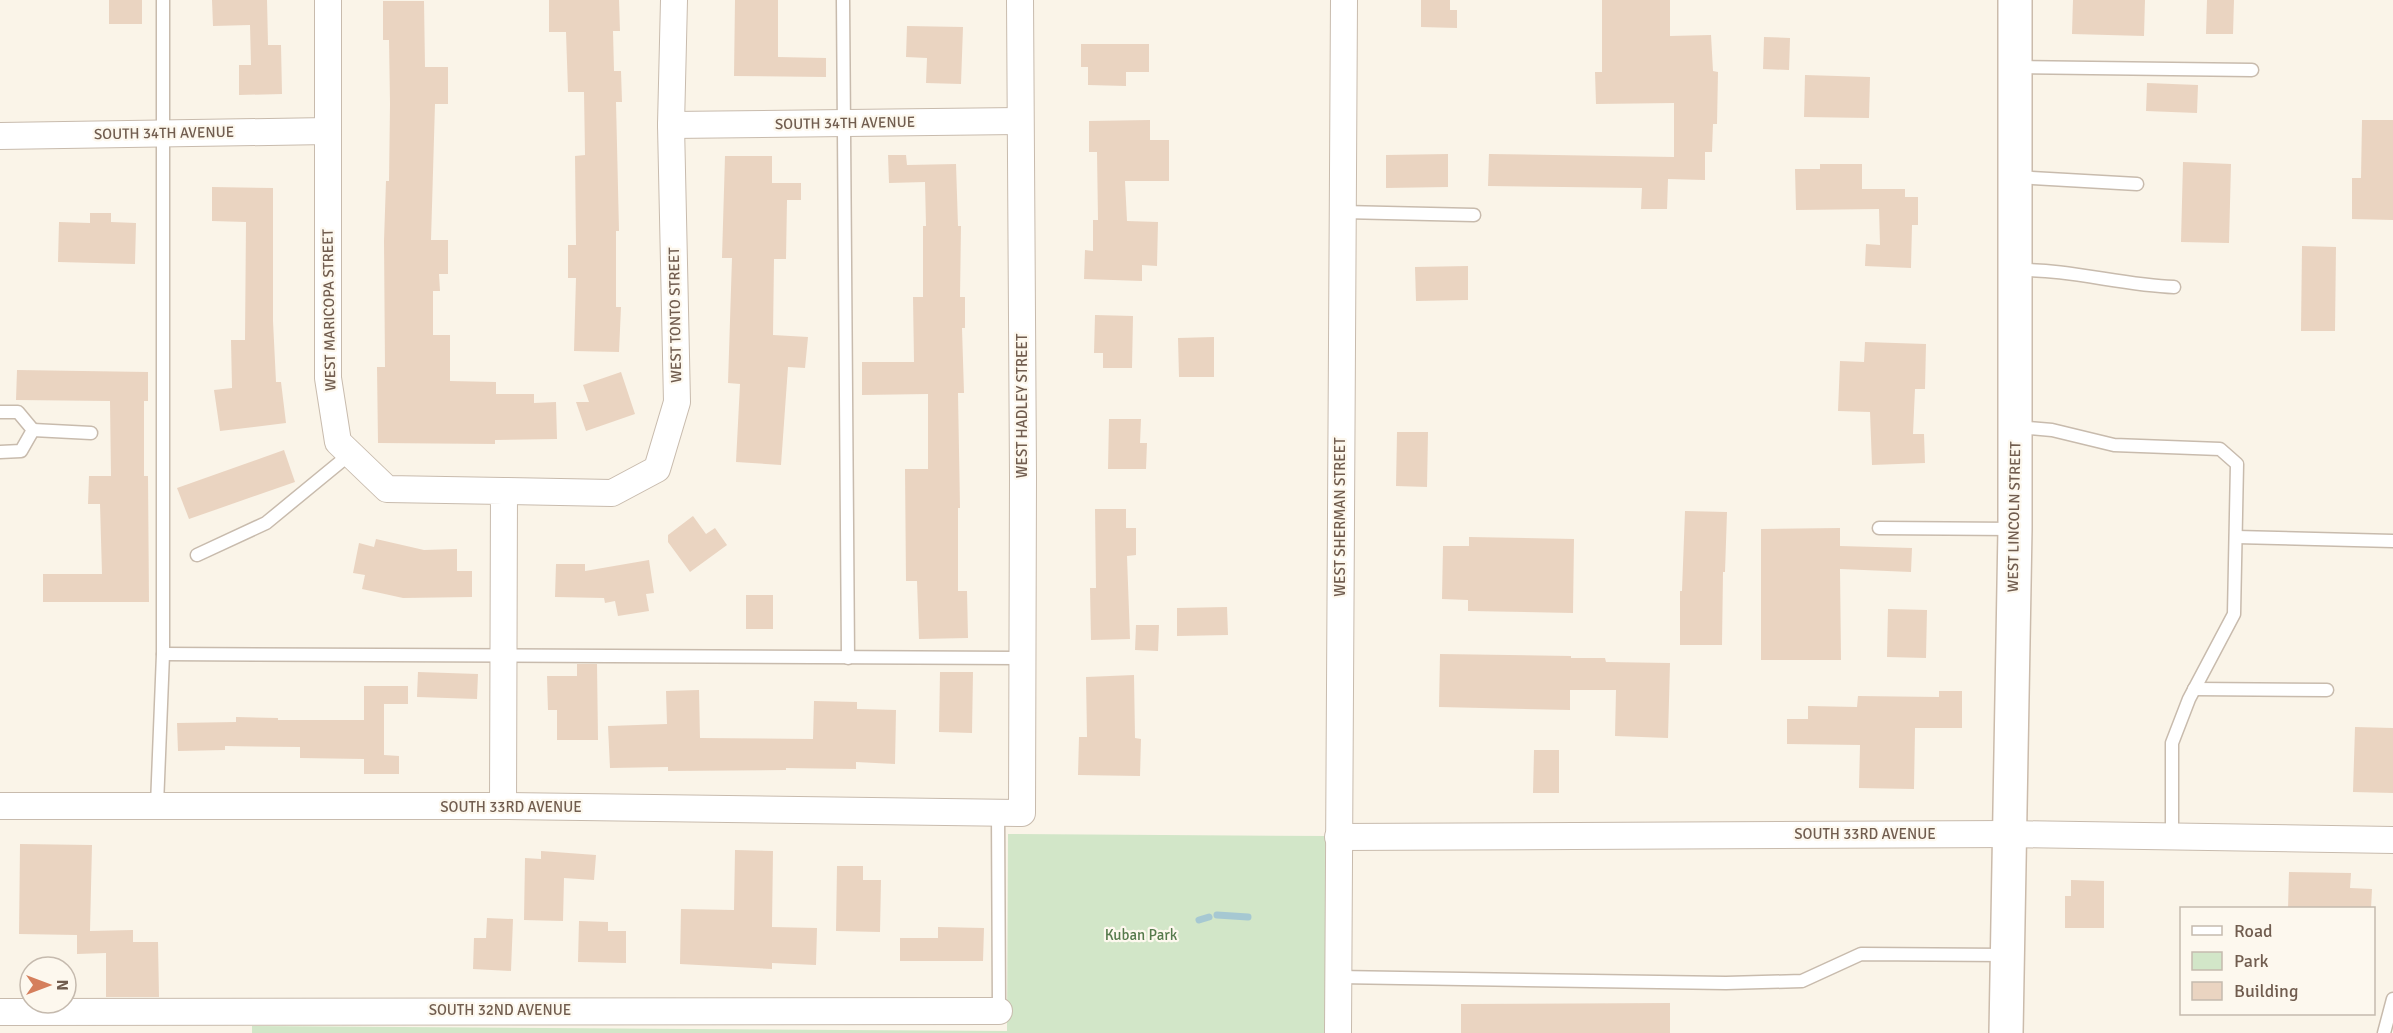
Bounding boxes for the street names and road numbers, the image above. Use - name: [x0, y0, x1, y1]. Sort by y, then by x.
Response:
- street label: SOUTH 34TH AVENUE: [775, 113, 915, 133]
- street label: SOUTH 34TH AVENUE: [94, 123, 234, 143]
- street label: WEST MARICOPA STREET: [319, 228, 339, 391]
- street label: WEST TONTO STREET: [665, 246, 685, 383]
- street label: WEST HADLEY STREET: [1013, 333, 1031, 478]
- street label: WEST SHERMAN STREET: [1331, 437, 1349, 597]
- street label: WEST LINCOLN STREET: [2004, 441, 2024, 593]
- street label: SOUTH 33RD AVENUE: [440, 798, 582, 816]
- street label: SOUTH 33RD AVENUE: [1794, 825, 1936, 843]
- street label: SOUTH 32ND AVENUE: [429, 1001, 571, 1019]

